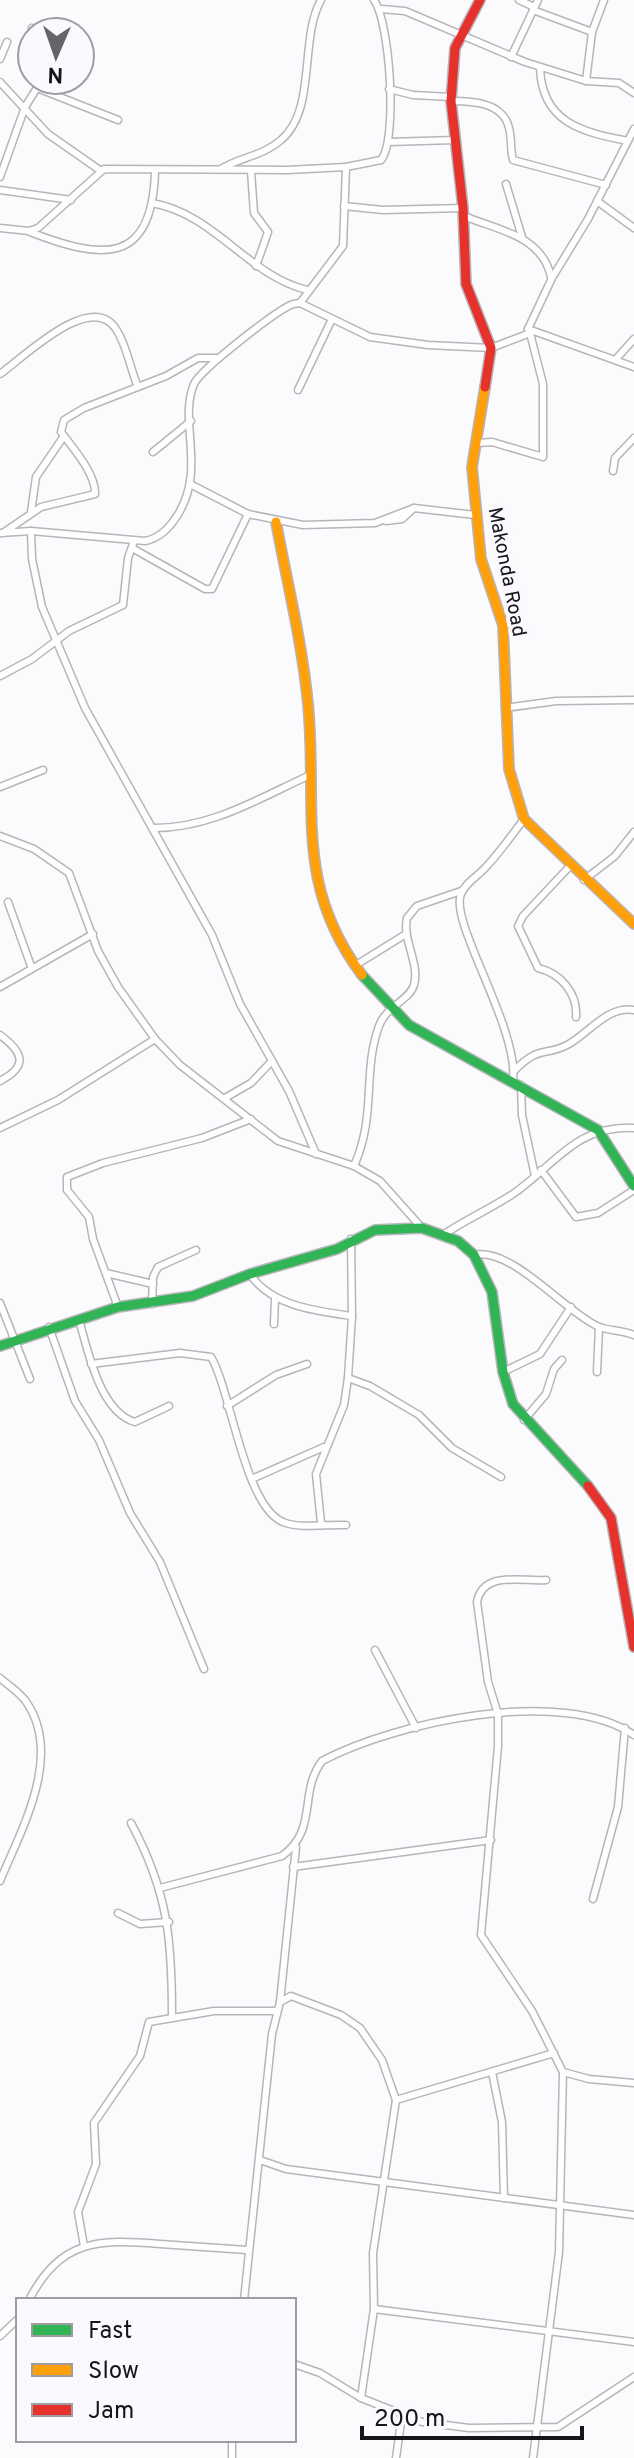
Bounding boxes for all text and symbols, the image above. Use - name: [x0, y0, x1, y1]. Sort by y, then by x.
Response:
- north arrow: [16, 16, 96, 96]
- text: N: [47, 60, 64, 87]
- street label: Makonda Road: [481, 505, 531, 639]
- legend: [16, 2298, 296, 2442]
- text: Fast: [88, 2317, 132, 2347]
- text: Slow: [88, 2357, 139, 2387]
- scale bar: [362, 2390, 582, 2440]
- text: Jam: [88, 2397, 134, 2427]
- text: 200 m: [374, 2405, 445, 2435]

